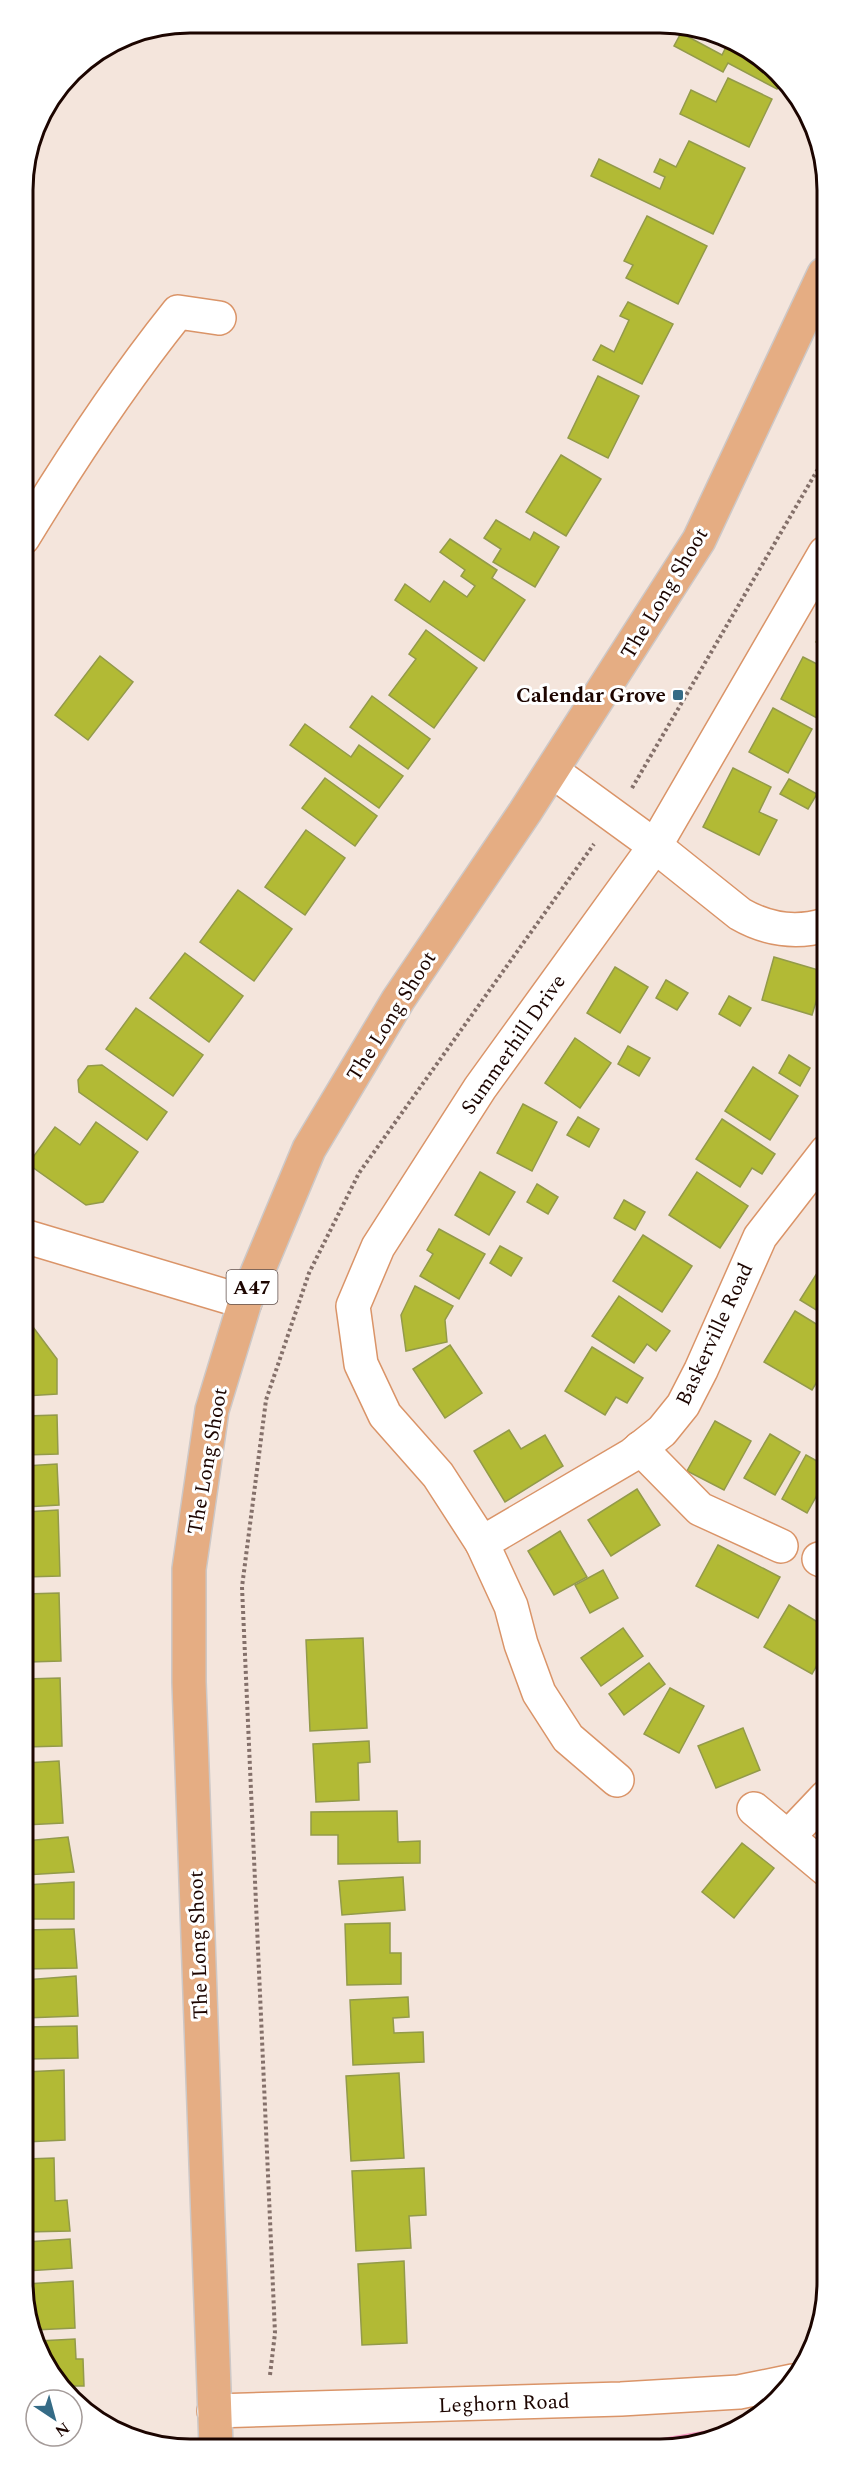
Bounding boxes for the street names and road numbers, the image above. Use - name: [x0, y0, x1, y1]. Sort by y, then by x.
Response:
- street label: The Long Shoot: [613, 521, 717, 666]
- street label: The Long Shoot: [339, 945, 445, 1088]
- street label: Summerhill Drive: [453, 968, 574, 1121]
- street label: Baskerville Road: [668, 1258, 762, 1411]
- road number: A47: [226, 1270, 278, 1304]
- street label: The Long Shoot: [179, 1385, 237, 1537]
- street label: The Long Shoot: [180, 1870, 218, 2020]
- street label: Leghorn Road: [438, 2386, 570, 2422]

